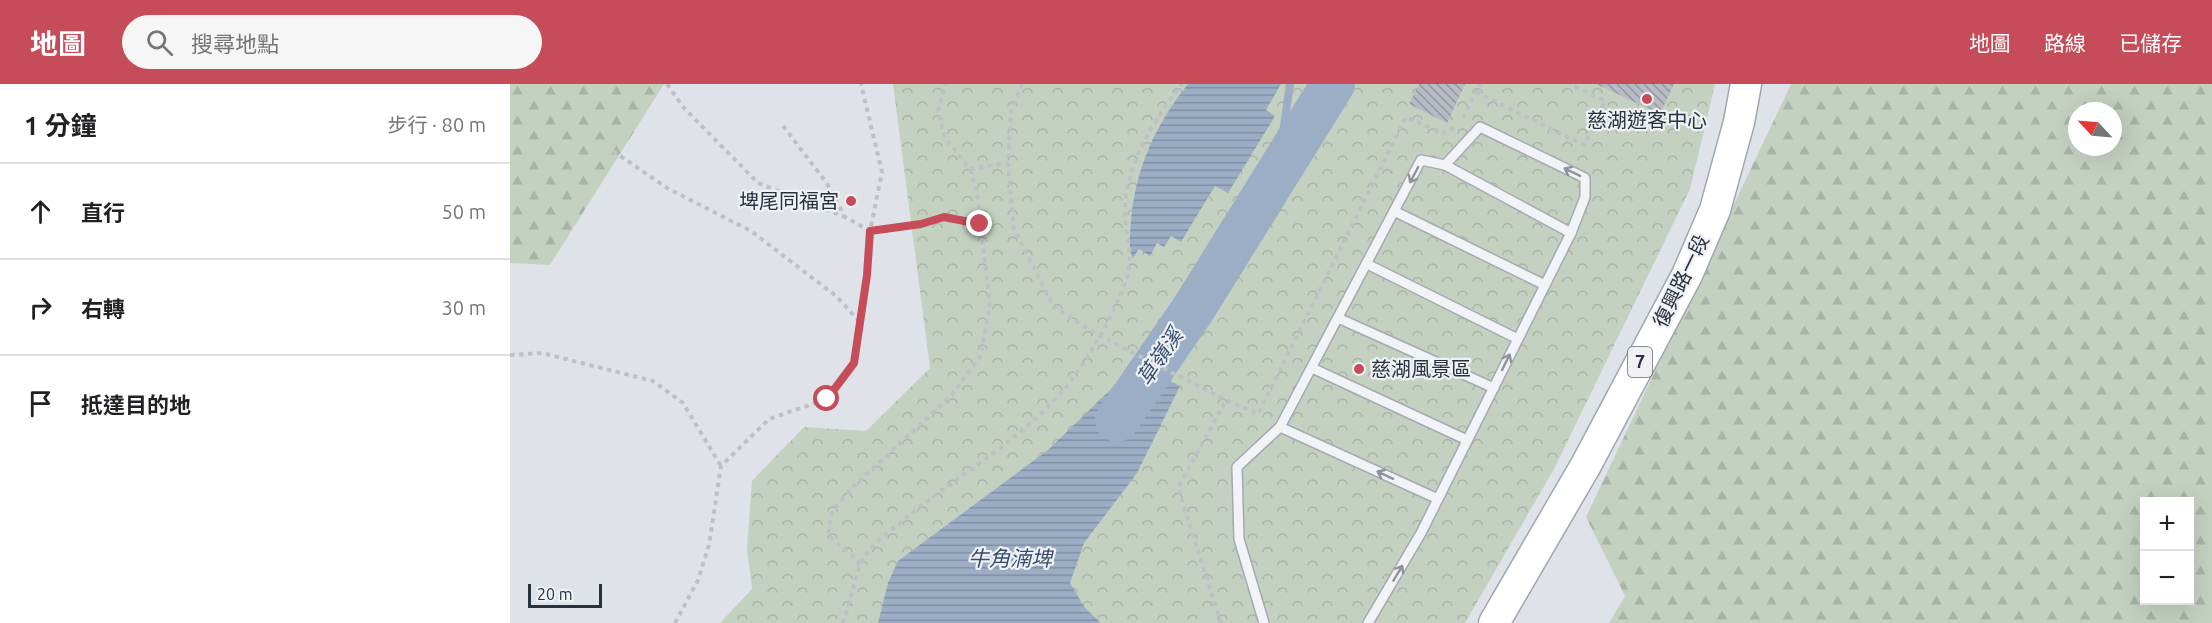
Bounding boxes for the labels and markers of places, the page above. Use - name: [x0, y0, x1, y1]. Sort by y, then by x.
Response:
- marker: 慈湖遊客中心: [1640, 92, 1654, 106]
- place label: 慈湖遊客中心: [1587, 108, 1707, 131]
- place label: 埤尾同福宮: [739, 189, 839, 212]
- marker: 埤尾同福宮: [844, 194, 858, 208]
- place label: 慈湖風景區: [1371, 357, 1471, 380]
- marker: 慈湖風景區: [1352, 362, 1366, 376]

